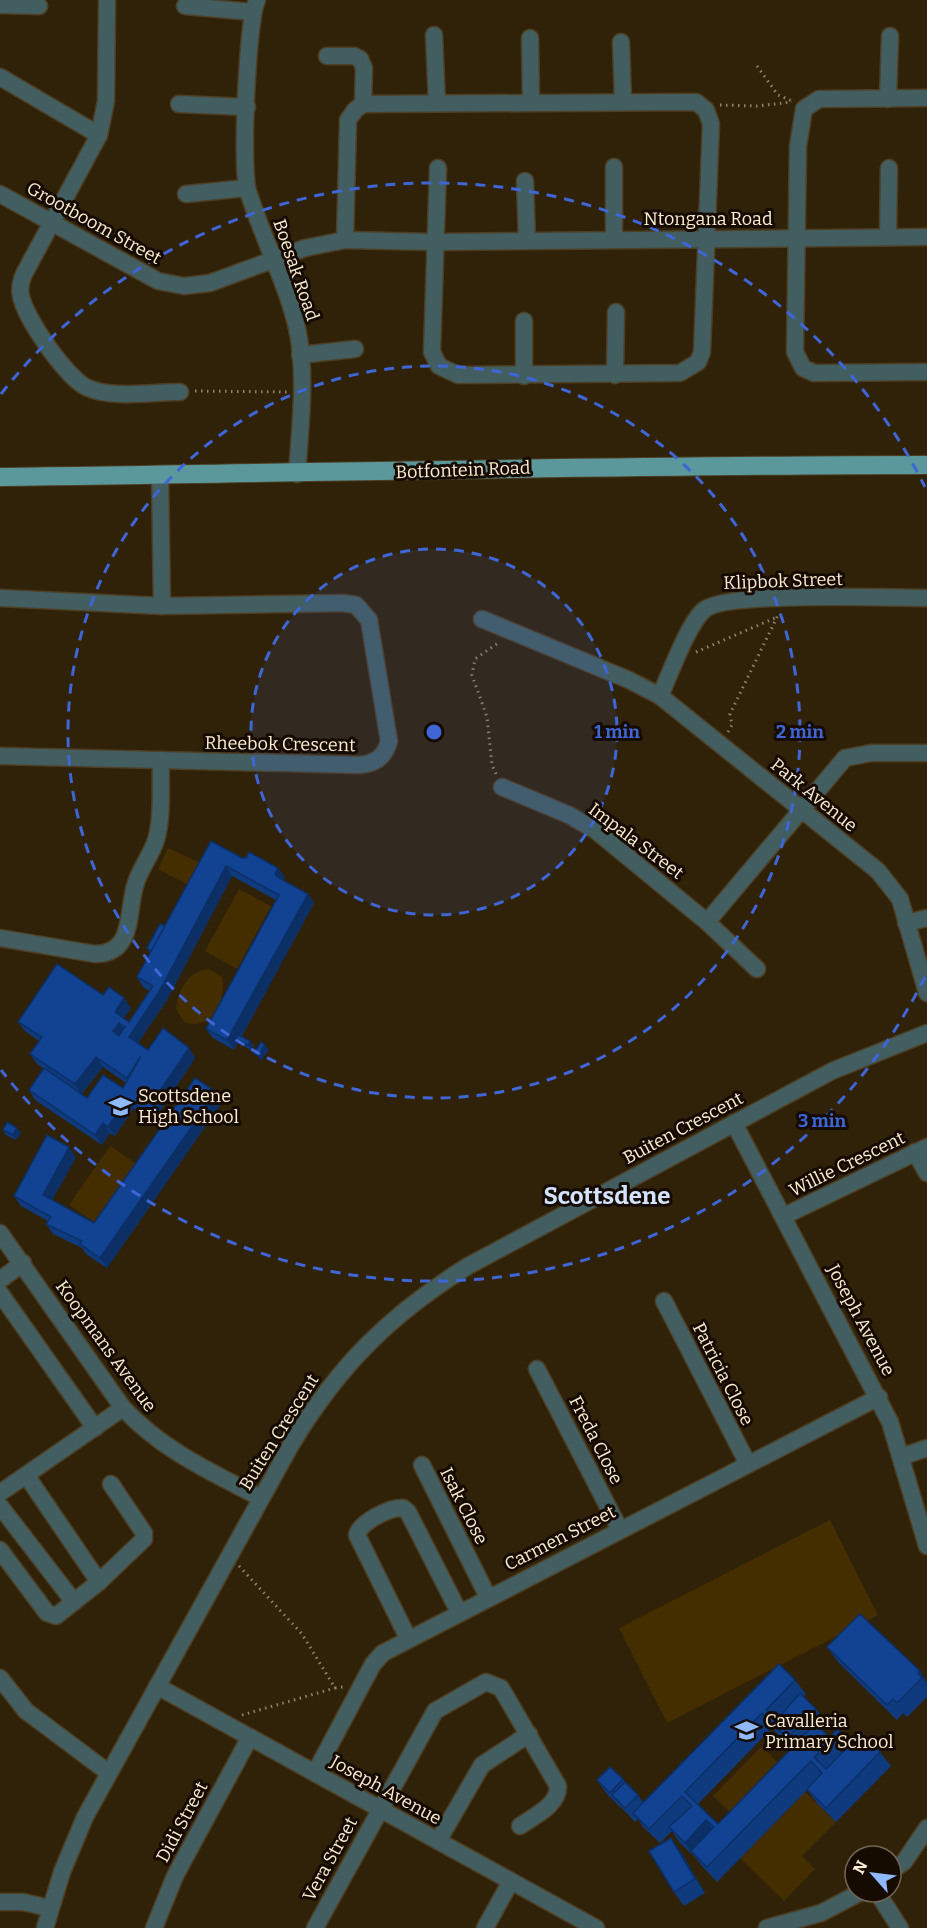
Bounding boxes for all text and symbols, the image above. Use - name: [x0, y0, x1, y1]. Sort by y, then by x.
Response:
- street label: Grootboom Street: [23, 177, 166, 269]
- street label: Ntongana Road: [643, 208, 773, 230]
- street label: Boesak Road: [268, 216, 324, 324]
- street label: Botfontein Road: [395, 457, 531, 483]
- street label: Klipbok Street: [723, 568, 844, 594]
- text: 1 min: [594, 721, 640, 743]
- text: 2 min: [776, 721, 824, 743]
- centre of rings: [424, 722, 444, 742]
- street label: Rheebok Crescent: [204, 732, 356, 756]
- street label: Park Avenue: [766, 753, 862, 837]
- street label: Impala Street: [584, 798, 688, 884]
- place label: Scottsdene High School: [138, 1085, 239, 1128]
- street label: Buiten Crescent: [619, 1087, 747, 1169]
- school or university icon: Scottsdene High School: [107, 1093, 133, 1119]
- text: 3 min: [798, 1110, 846, 1132]
- street label: Willie Crescent: [786, 1126, 909, 1201]
- district label: Scottsdene: [544, 1182, 670, 1210]
- street label: Joseph Avenue: [822, 1260, 900, 1380]
- street label: Koopmans Avenue: [51, 1276, 161, 1416]
- street label: Patricia Close: [688, 1319, 758, 1429]
- street label: Buiten Crescent: [235, 1370, 324, 1494]
- street label: Freda Close: [564, 1392, 628, 1488]
- street label: Isak Close: [435, 1464, 493, 1548]
- street label: Carmen Street: [501, 1500, 620, 1575]
- place label: Cavalleria Primary School: [765, 1710, 894, 1753]
- school or university icon: Cavalleria Primary School: [734, 1718, 760, 1744]
- street label: Joseph Avenue: [326, 1750, 445, 1830]
- street label: Didi Street: [152, 1777, 213, 1866]
- street label: Vera Street: [298, 1813, 362, 1905]
- north arrow: [843, 1844, 903, 1904]
- text: N: [849, 1857, 871, 1877]

